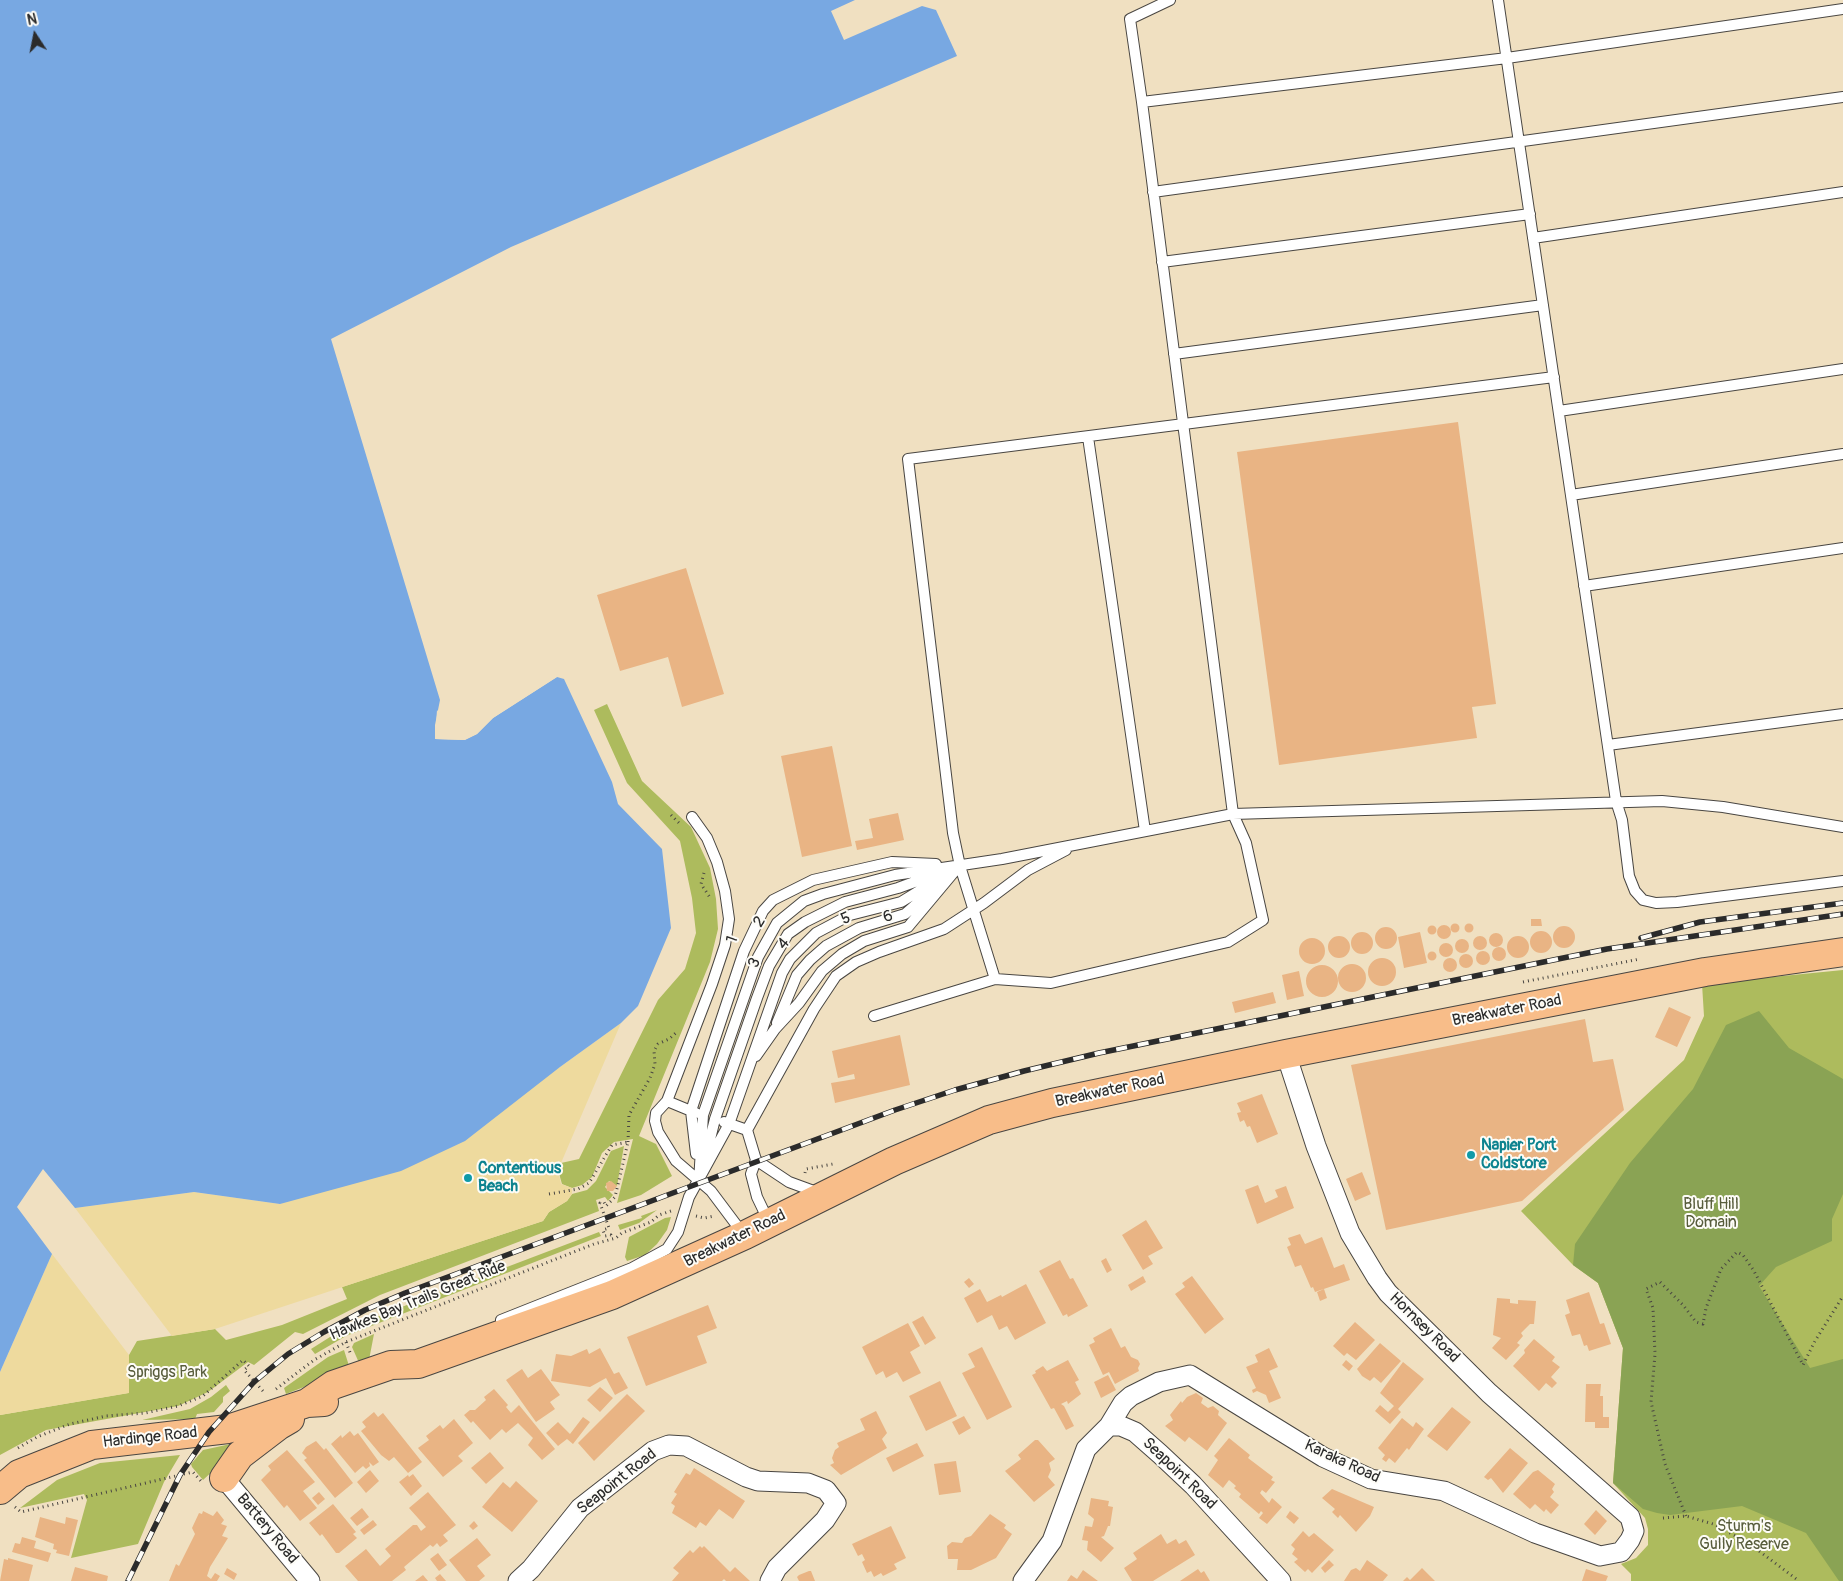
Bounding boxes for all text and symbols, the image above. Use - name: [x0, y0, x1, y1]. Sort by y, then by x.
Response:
- north arrow: [10, 10, 60, 60]
- text: N: [26, 11, 38, 29]
- street label: 6: [881, 906, 895, 928]
- street label: 5: [838, 908, 854, 930]
- street label: 2: [750, 913, 770, 931]
- street label: 1: [723, 934, 743, 946]
- street label: 4: [774, 934, 794, 954]
- street label: 3: [744, 955, 766, 971]
- street label: Breakwater Road: [1451, 991, 1563, 1031]
- street label: Breakwater Road: [1054, 1070, 1166, 1112]
- place label: Napier Port Coldstore: [1481, 1136, 1556, 1174]
- marker: Napier Port Coldstore: [1465, 1149, 1477, 1161]
- place label: Contentious Beach: [478, 1159, 561, 1197]
- marker: Contentious Beach: [462, 1172, 474, 1184]
- park label: Bluff Hill Domain: [1683, 1195, 1739, 1233]
- street label: Breakwater Road: [681, 1206, 789, 1272]
- street label: Hawkes Bay Trails Great Ride: [327, 1257, 509, 1345]
- street label: Hornsey Road: [1385, 1289, 1463, 1367]
- park label: Spriggs Park: [127, 1363, 207, 1383]
- street label: Hardinge Road: [102, 1423, 198, 1453]
- street label: Seapoint Road: [1138, 1434, 1220, 1514]
- street label: Karaka Road: [1301, 1436, 1383, 1488]
- street label: Seapoint Road: [573, 1445, 661, 1519]
- street label: Battery Road: [232, 1490, 302, 1568]
- park label: Sturm's Gully Reserve: [1699, 1517, 1789, 1555]

